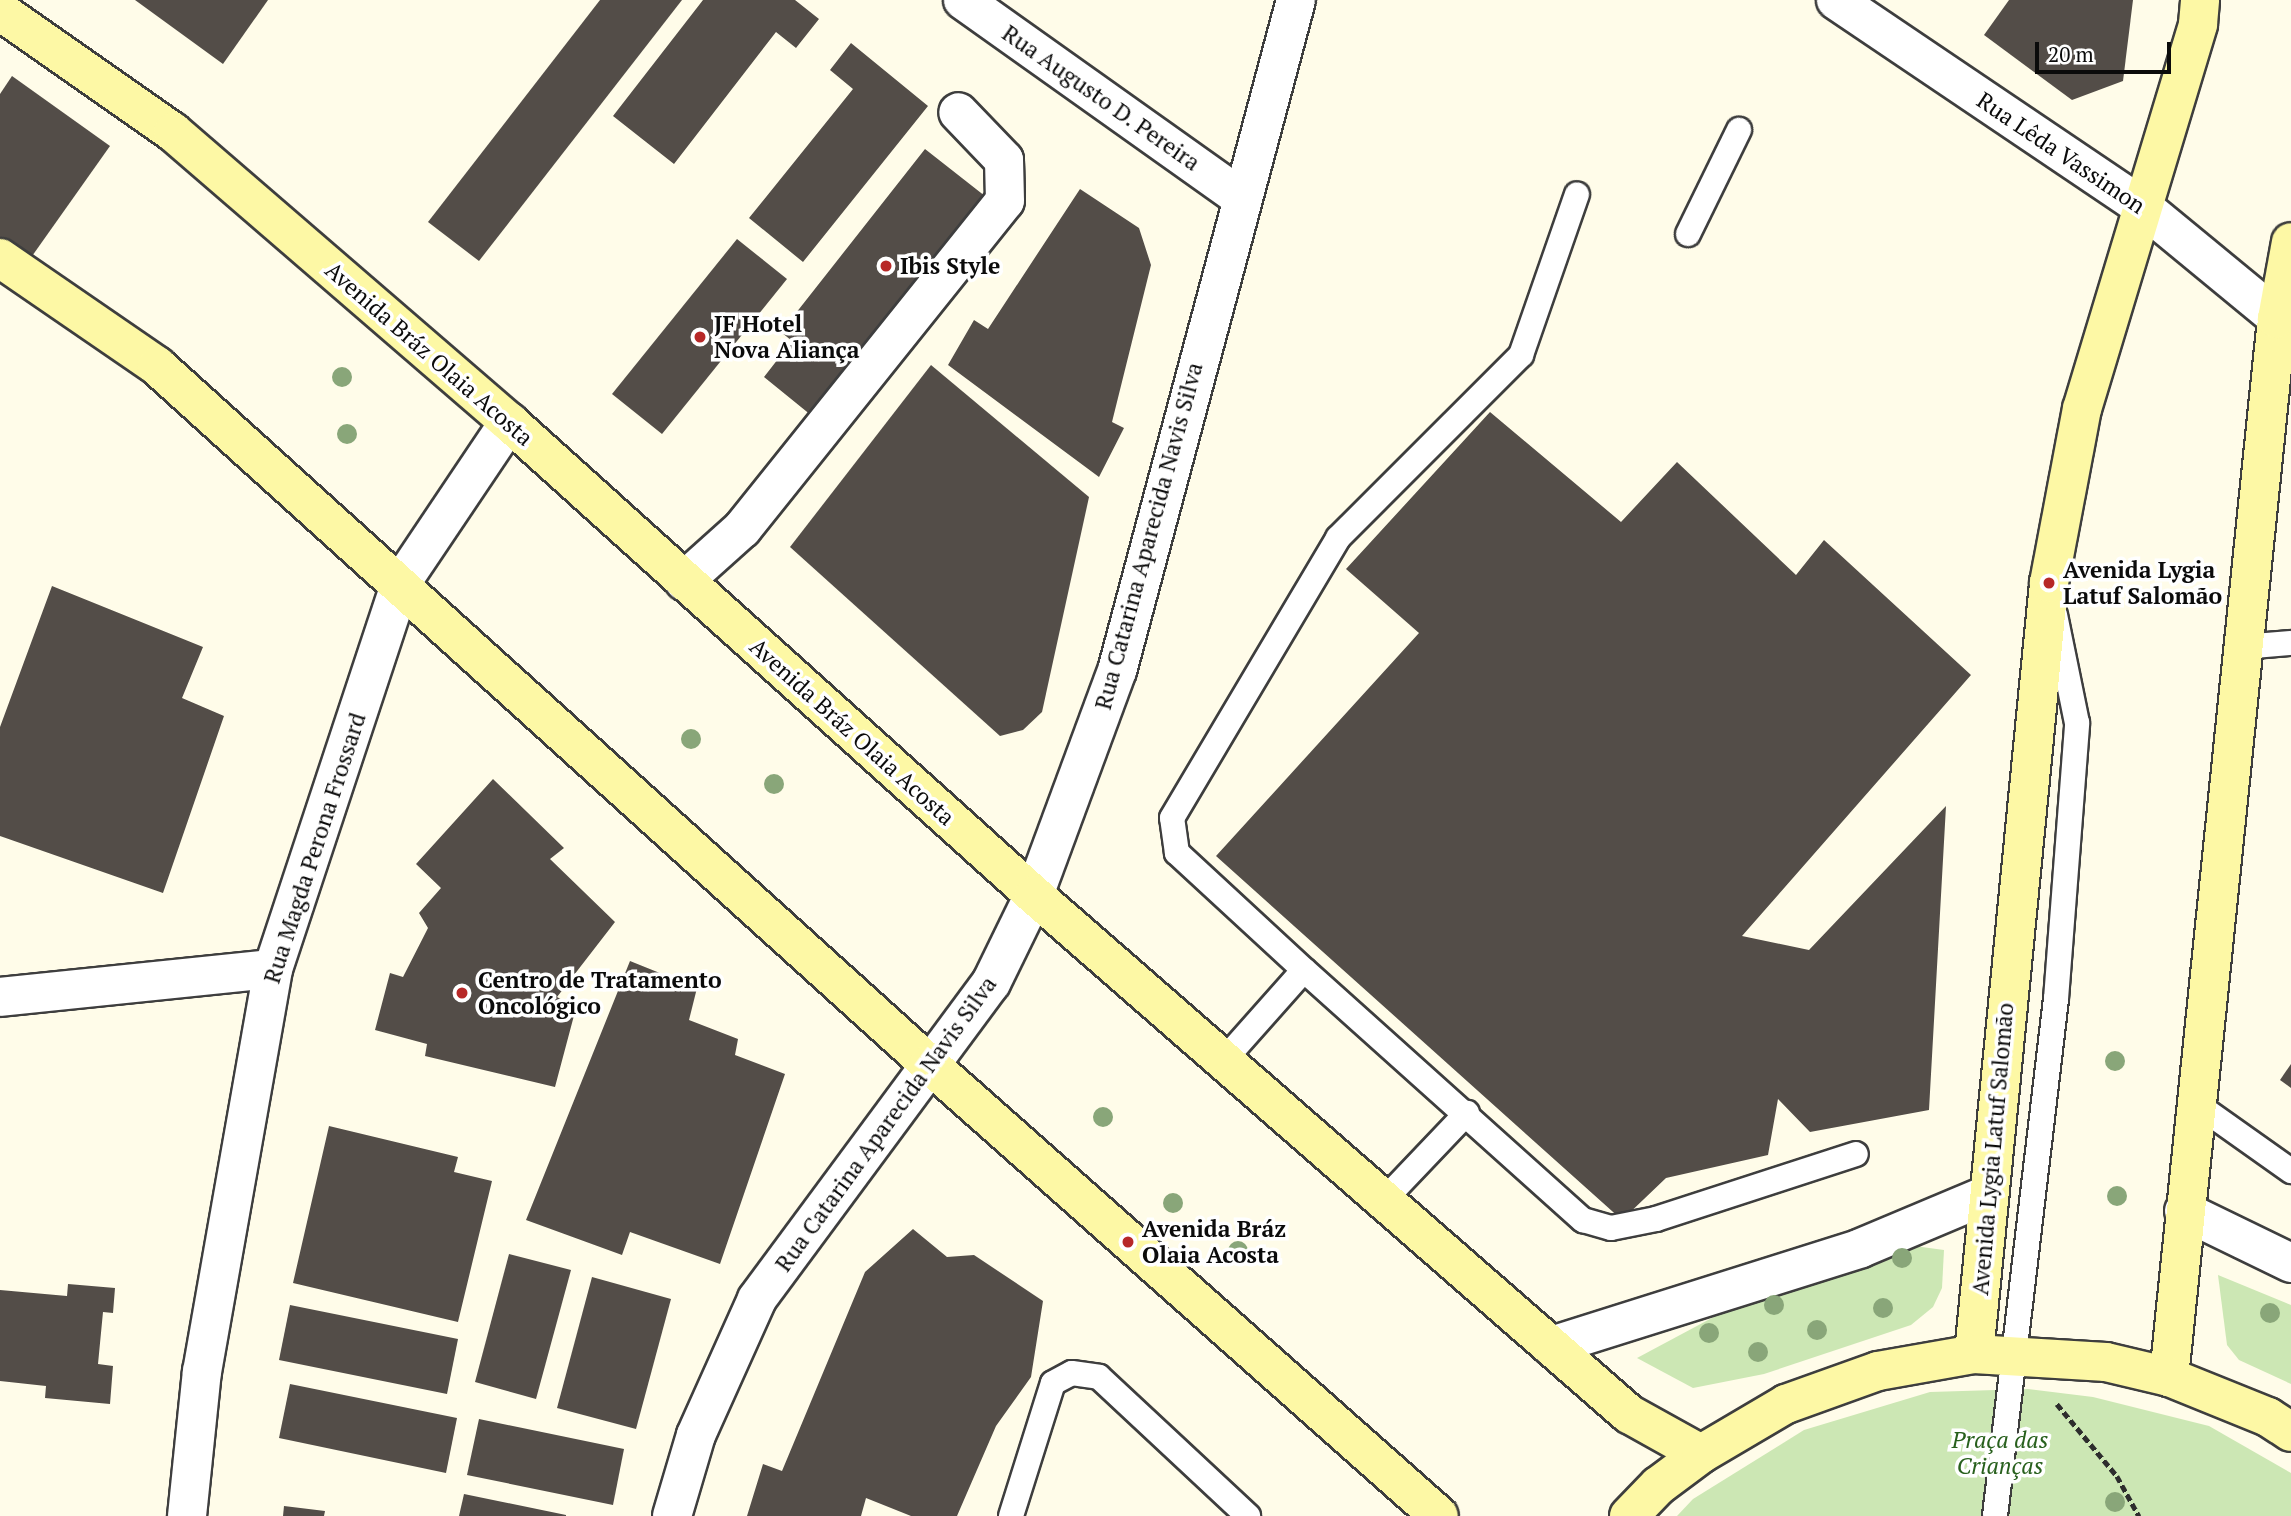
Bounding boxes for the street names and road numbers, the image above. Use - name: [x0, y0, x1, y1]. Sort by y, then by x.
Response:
- street label: Rua Augusto D. Pereira: [996, 19, 1206, 177]
- street label: Rua Lêda Vassimon: [1971, 86, 2151, 220]
- street label: Avenida Bráz Olaia Acosta: [319, 256, 539, 452]
- street label: Rua Catarina Aparecida Navis Silva: [1089, 359, 1209, 713]
- street label: Avenida Bráz Olaia Acosta: [744, 633, 960, 831]
- street label: Rua Magda Perona Frossard: [258, 709, 372, 987]
- street label: Rua Catarina Aparecida Navis Silva: [769, 971, 1003, 1277]
- street label: Avenida Lygia Latuf Salomão: [1966, 1002, 2020, 1296]

